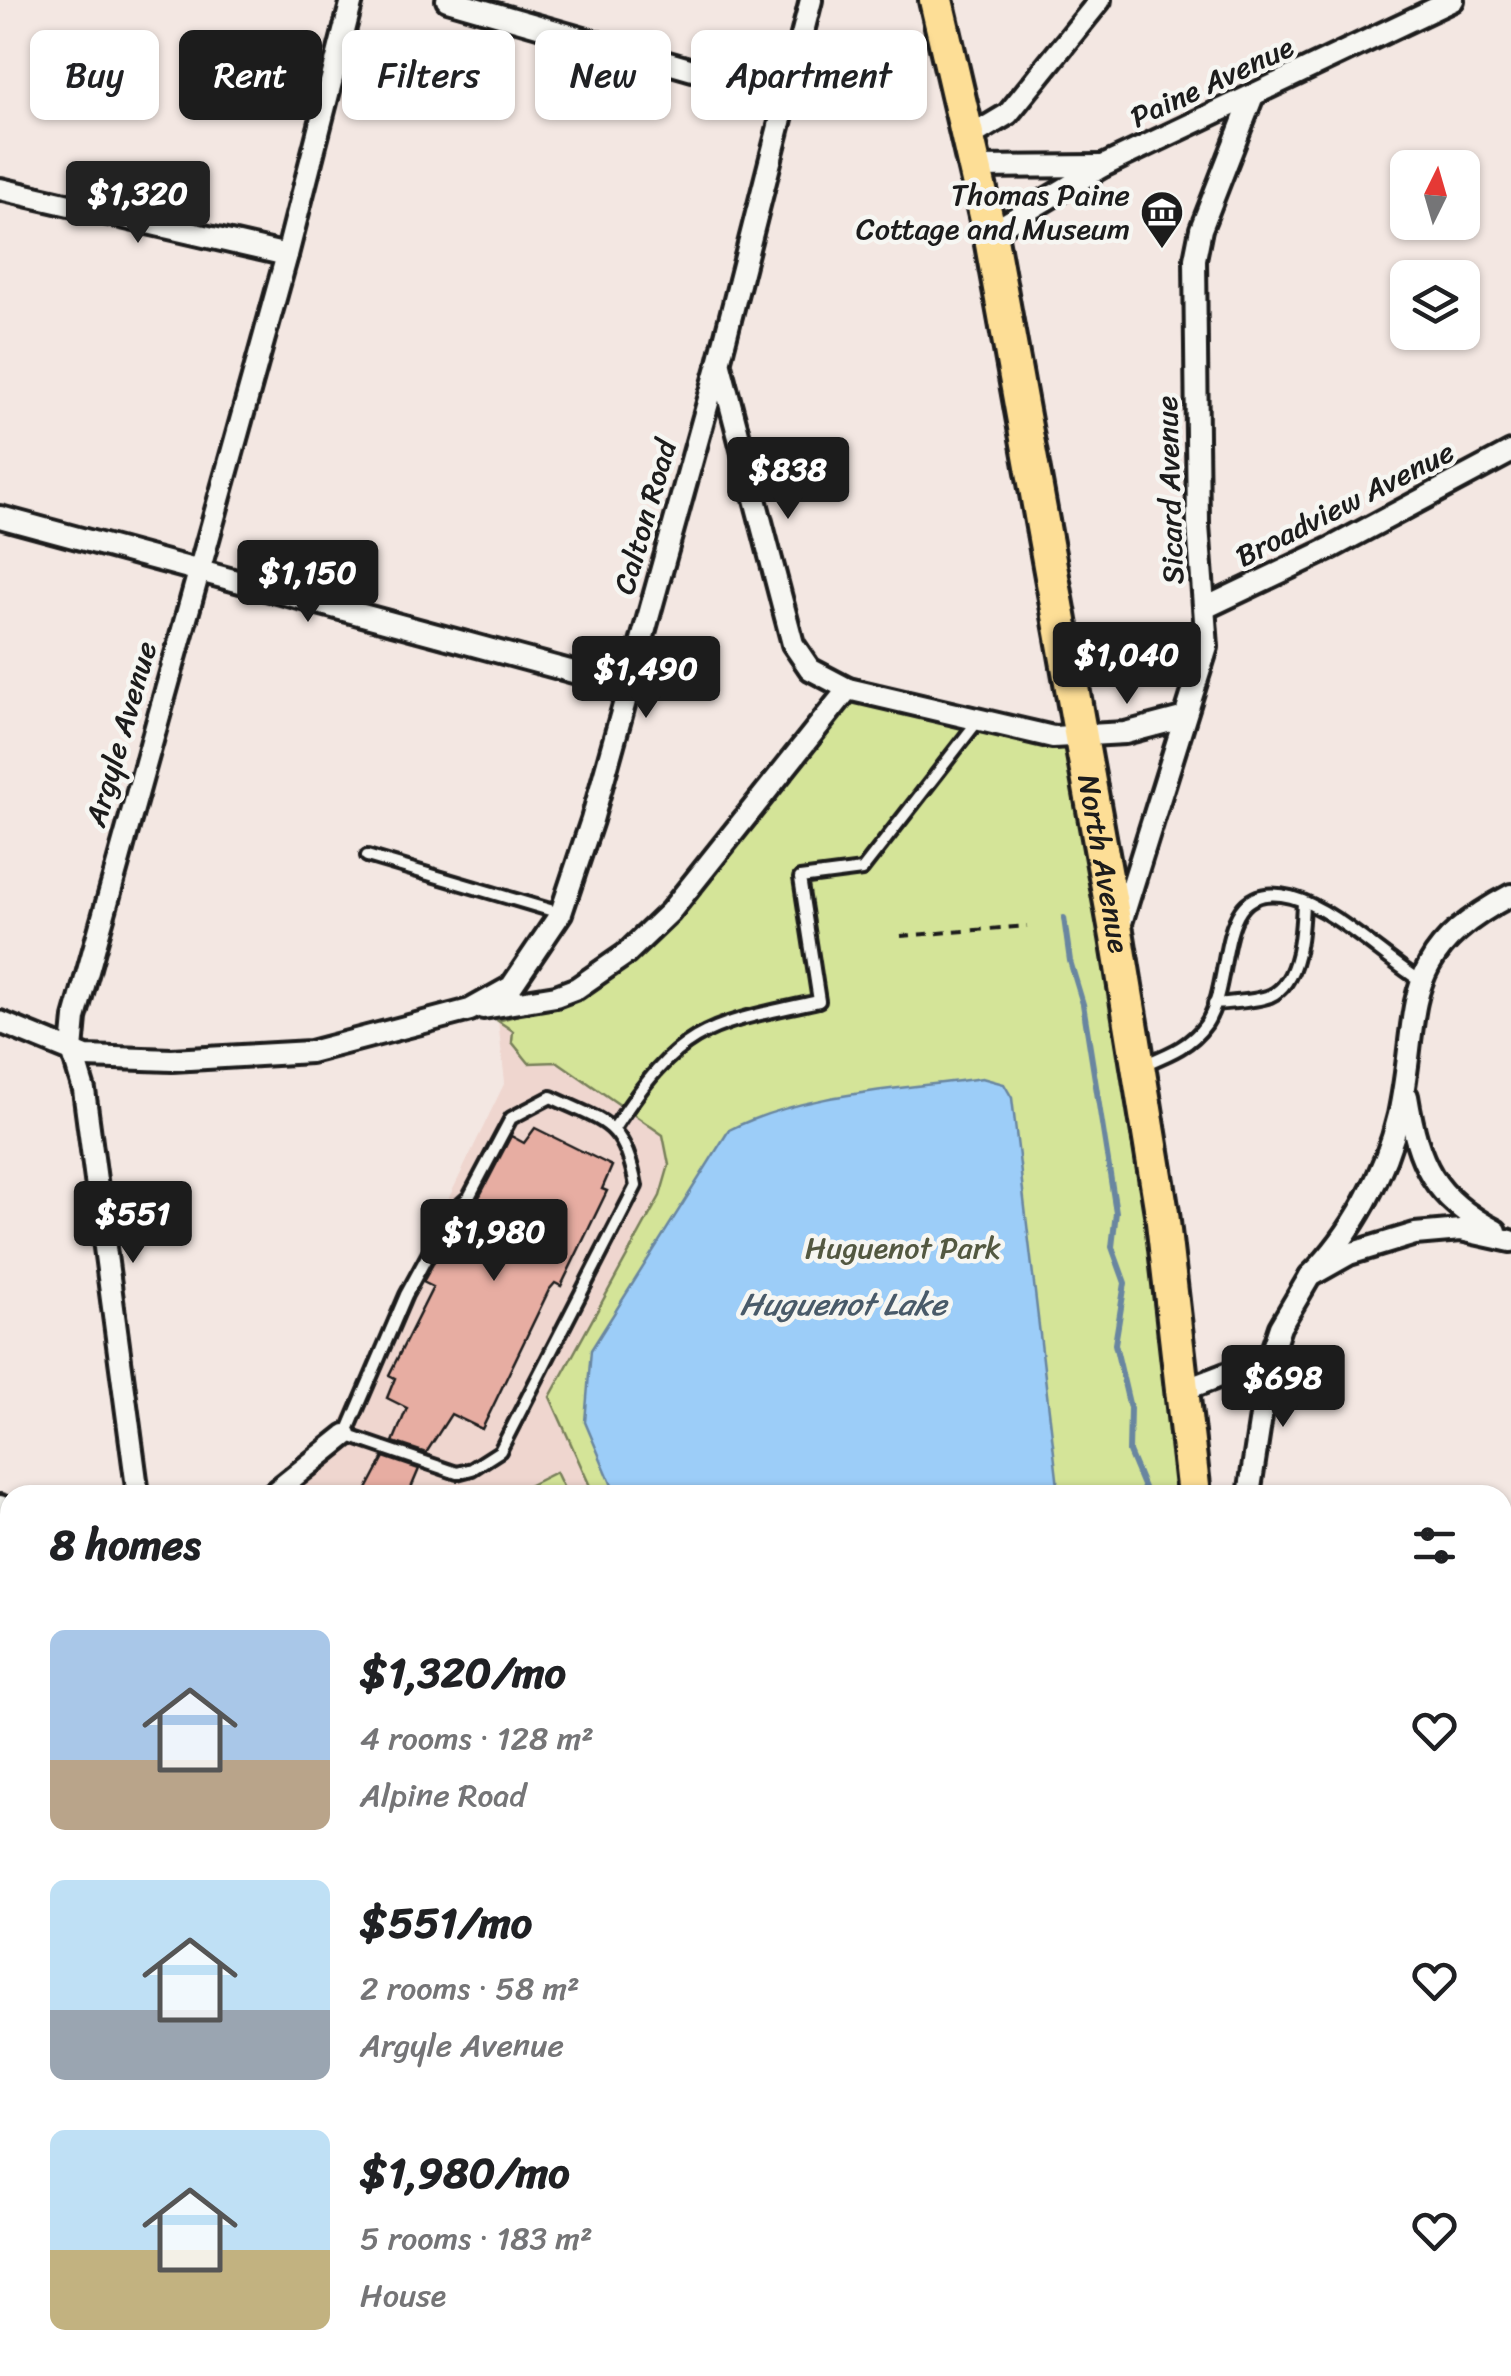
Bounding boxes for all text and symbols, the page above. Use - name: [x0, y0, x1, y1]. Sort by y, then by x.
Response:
- street label: Paine Avenue: [1121, 20, 1303, 144]
- chip: Buy: [30, 30, 159, 120]
- chip: Rent: [179, 30, 322, 120]
- chip: Filters: [342, 30, 515, 120]
- chip: New: [535, 30, 671, 120]
- chip: Apartment: [691, 30, 927, 120]
- north arrow: [1390, 150, 1480, 240]
- map controls: [1390, 150, 1480, 350]
- pin: $1,320: [57, 161, 219, 246]
- text: $1,320: [88, 165, 188, 222]
- place label: Thomas Paine Cottage and Museum: [856, 168, 1130, 256]
- museum icon: Thomas Paine Cottage and Museum: [1139, 189, 1185, 250]
- button: layers: [1390, 260, 1480, 350]
- street label: Sicard Avenue: [1140, 395, 1200, 585]
- street label: Broadview Avenue: [1226, 425, 1464, 583]
- street label: Calton Road: [597, 431, 693, 601]
- pin: $838: [729, 437, 847, 522]
- text: $838: [749, 441, 827, 498]
- pin: $1,150: [227, 540, 389, 625]
- text: $1,150: [259, 544, 357, 601]
- pin: $1,040: [1046, 622, 1208, 707]
- text: $1,040: [1075, 626, 1179, 683]
- street label: Argyle Avenue: [68, 635, 173, 834]
- pin: $1,490: [565, 636, 727, 721]
- text: $1,490: [594, 640, 698, 697]
- street label: North Avenue: [1061, 770, 1146, 957]
- pin: $551: [74, 1181, 192, 1266]
- text: $551: [96, 1185, 170, 1242]
- pin: $1,980: [413, 1199, 575, 1284]
- text: $1,980: [442, 1203, 546, 1260]
- park label: Huguenot Park: [805, 1221, 1001, 1275]
- water label: Huguenot Lake: [740, 1276, 950, 1333]
- pin: $698: [1224, 1345, 1342, 1430]
- text: $698: [1244, 1349, 1322, 1406]
- text: 8 homes: [50, 1508, 201, 1582]
- icon: filters: [1407, 1518, 1462, 1573]
- text: $1,320/mo: [360, 1636, 566, 1710]
- icon: home: [130, 1670, 250, 1790]
- icon: heart: [1407, 1703, 1462, 1758]
- text: 4 rooms · 128 m²: [360, 1710, 594, 1767]
- text: Alpine Road: [360, 1767, 526, 1824]
- text: $551/mo: [360, 1886, 532, 1960]
- icon: home: [130, 1920, 250, 2040]
- icon: heart: [1407, 1953, 1462, 2008]
- text: 2 rooms · 58 m²: [360, 1960, 580, 2017]
- text: Argyle Avenue: [360, 2017, 564, 2074]
- text: $1,980/mo: [360, 2136, 570, 2210]
- icon: home: [130, 2170, 250, 2290]
- icon: heart: [1407, 2203, 1462, 2258]
- text: 5 rooms · 183 m²: [360, 2210, 592, 2267]
- text: House: [360, 2267, 446, 2324]

